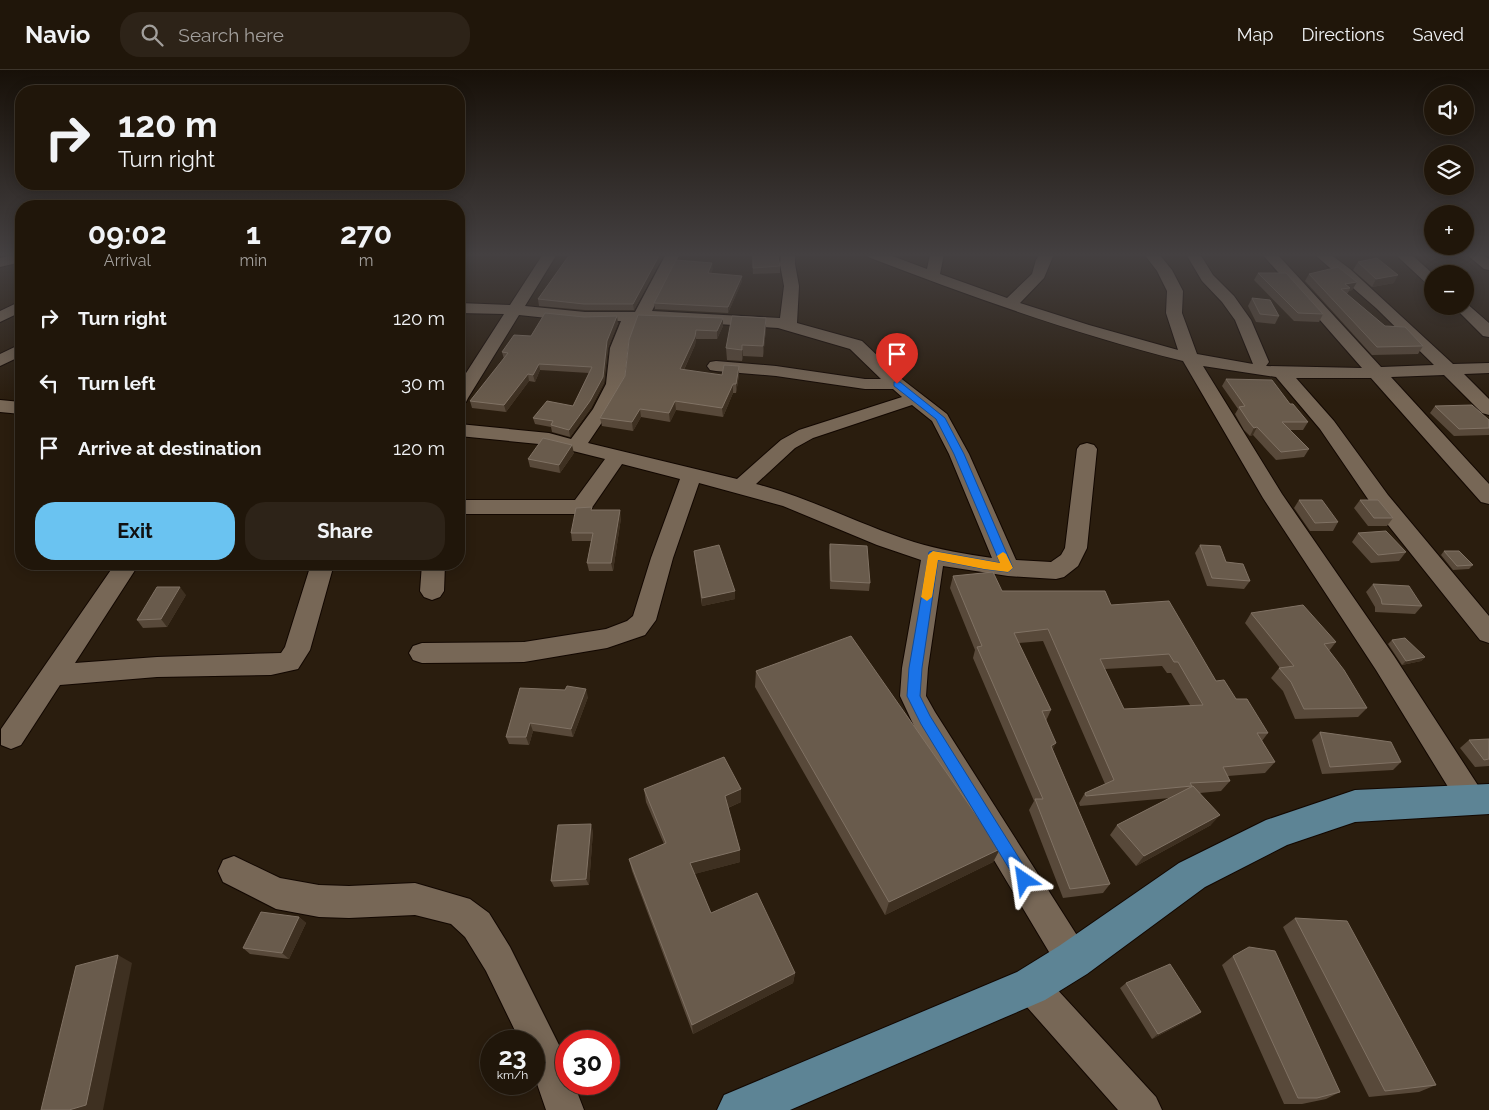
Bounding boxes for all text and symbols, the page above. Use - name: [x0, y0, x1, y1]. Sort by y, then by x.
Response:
- search box: [120, 12, 470, 57]
- text: Navio: [25, 20, 90, 49]
- icon: search: [138, 21, 166, 49]
- text: Search here: [178, 24, 284, 46]
- text: Map: [1237, 24, 1273, 45]
- text: Directions: [1301, 24, 1385, 45]
- text: Saved: [1413, 24, 1464, 45]
- map controls: [1424, 85, 1474, 315]
- button: sound: [1424, 85, 1474, 135]
- text: 120 m: [118, 104, 218, 145]
- icon: right: [35, 105, 100, 170]
- button: layers: [1424, 145, 1474, 195]
- text: Turn right: [118, 146, 215, 172]
- button: +: [1424, 205, 1474, 255]
- text: 09:02: [88, 216, 167, 251]
- text: 1: [246, 216, 261, 251]
- text: 270: [340, 216, 392, 251]
- text: Arrival: [104, 251, 151, 270]
- text: min: [240, 251, 267, 270]
- text: m: [359, 251, 373, 270]
- button: −: [1424, 265, 1474, 315]
- icon: right: [35, 304, 63, 332]
- text: Turn right: [78, 307, 167, 329]
- text: 120 m: [393, 307, 445, 329]
- pin: [876, 333, 918, 384]
- icon: arrive: [883, 340, 911, 368]
- icon: left: [35, 369, 63, 397]
- text: Turn left: [78, 372, 155, 394]
- text: 30 m: [401, 372, 445, 394]
- icon: arrive: [35, 434, 63, 462]
- text: Arrive at destination: [78, 437, 262, 459]
- text: 120 m: [393, 437, 445, 459]
- button: Exit: [35, 502, 235, 560]
- button: Share: [245, 502, 445, 560]
- position arrow: [997, 853, 1049, 905]
- speed limit sign: 30: [555, 1030, 620, 1095]
- text: 23: [498, 1041, 527, 1071]
- text: km/h: [497, 1068, 528, 1082]

